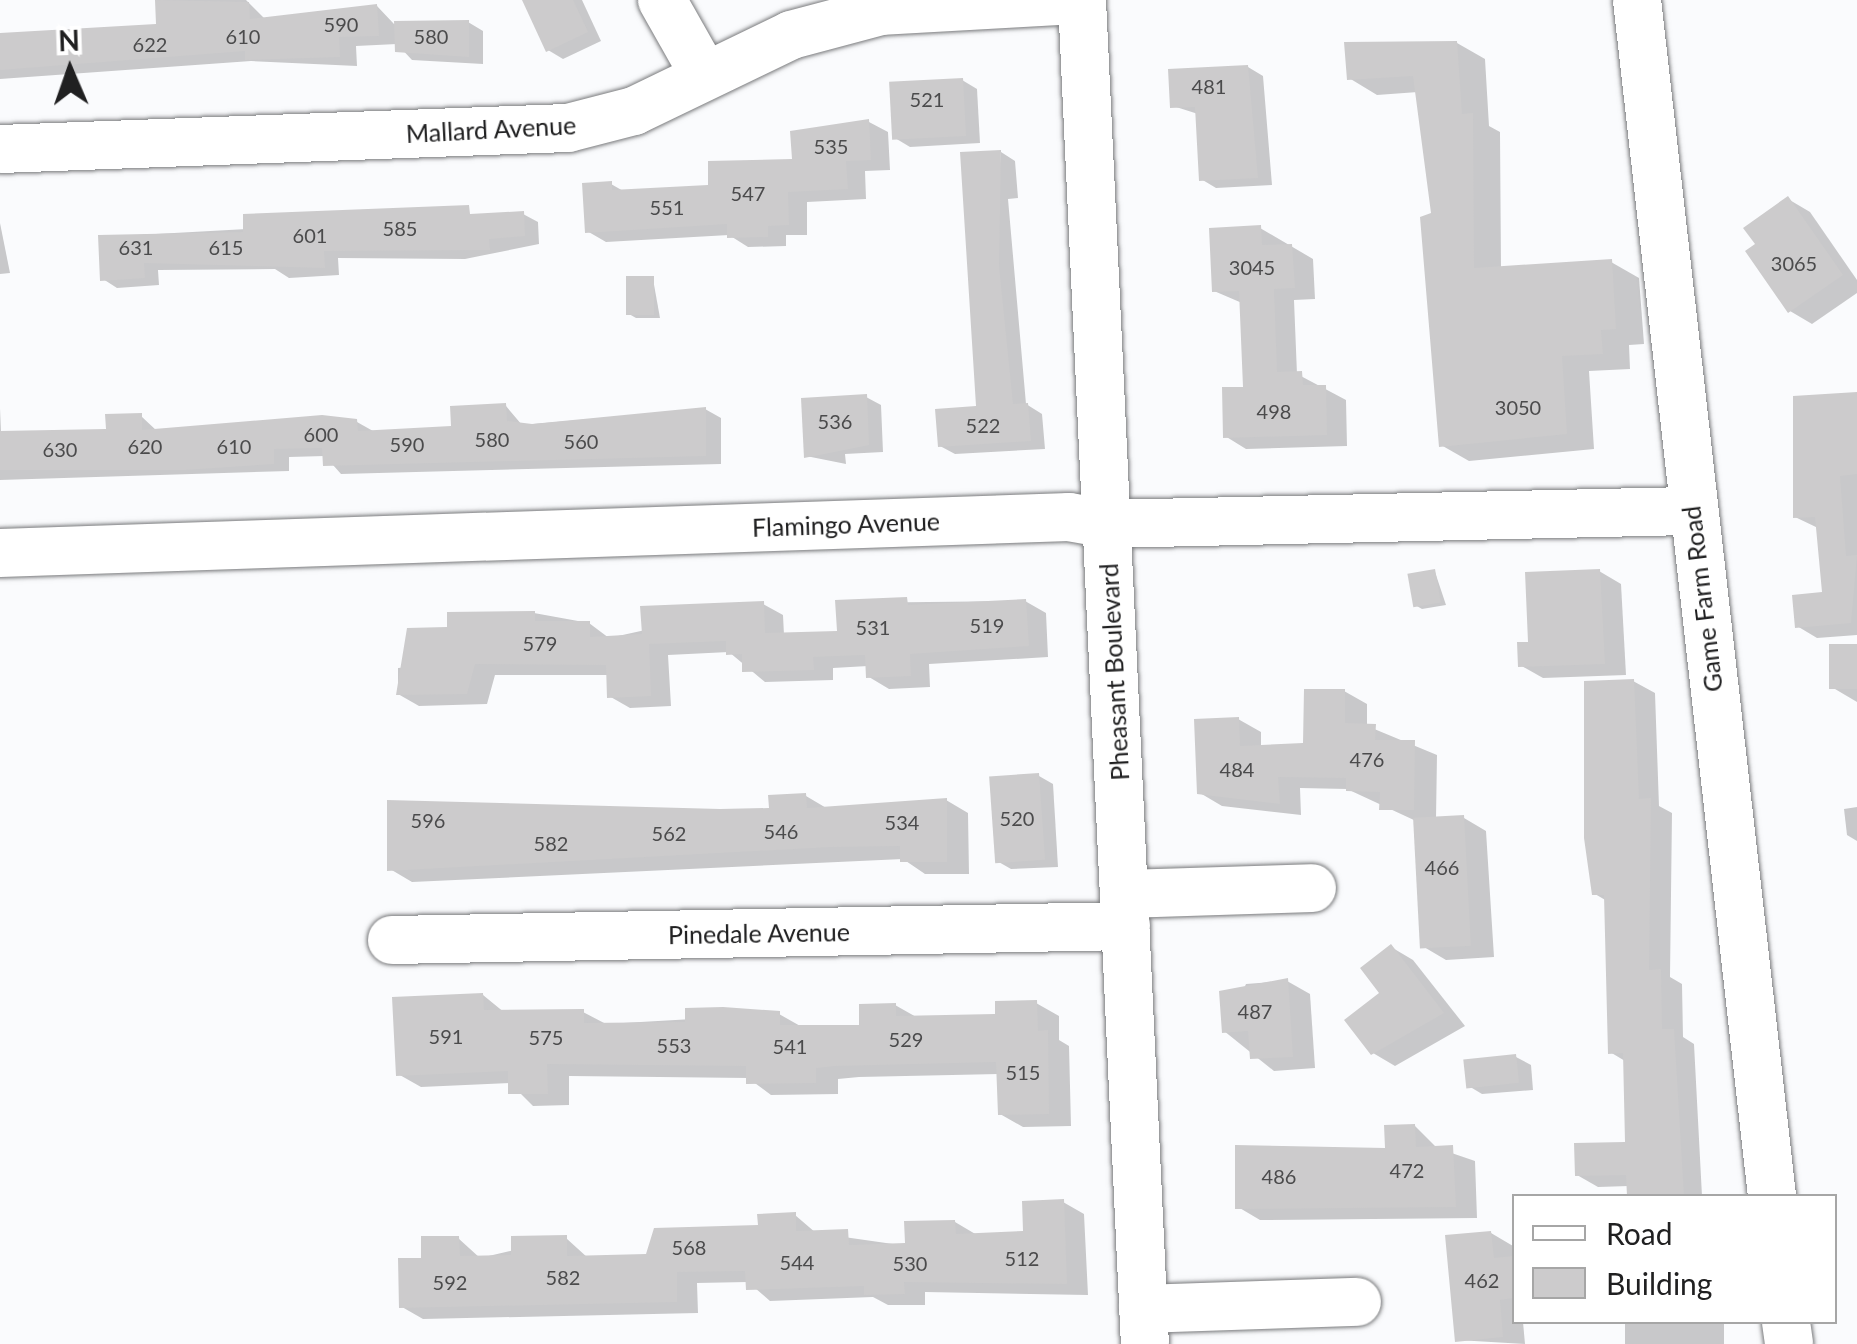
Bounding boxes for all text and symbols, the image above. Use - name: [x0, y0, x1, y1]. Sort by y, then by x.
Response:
- house number: 590: [324, 12, 358, 36]
- north arrow: [20, 20, 120, 120]
- text: N: [58, 23, 80, 57]
- house number: 610: [226, 24, 260, 48]
- house number: 580: [414, 24, 448, 48]
- house number: 622: [133, 32, 167, 56]
- house number: 481: [1192, 74, 1226, 98]
- house number: 521: [910, 87, 944, 111]
- street label: Mallard Avenue: [405, 110, 577, 148]
- house number: 535: [814, 134, 848, 158]
- house number: 547: [731, 181, 765, 205]
- house number: 551: [650, 195, 684, 219]
- house number: 585: [383, 216, 417, 240]
- house number: 601: [293, 223, 327, 247]
- house number: 631: [119, 235, 153, 259]
- house number: 615: [209, 235, 243, 259]
- house number: 3065: [1771, 251, 1817, 275]
- house number: 3045: [1229, 255, 1275, 279]
- house number: 3050: [1495, 395, 1541, 419]
- house number: 498: [1257, 399, 1291, 423]
- house number: 536: [818, 409, 852, 433]
- house number: 522: [966, 413, 1000, 437]
- house number: 600: [304, 422, 338, 446]
- house number: 580: [475, 427, 509, 451]
- house number: 560: [564, 429, 598, 453]
- house number: 590: [390, 432, 424, 456]
- house number: 620: [128, 434, 162, 458]
- house number: 610: [217, 434, 251, 458]
- house number: 630: [43, 437, 77, 461]
- street label: Game Farm Road: [1676, 504, 1728, 694]
- street label: Flamingo Avenue: [751, 506, 941, 542]
- street label: Pheasant Boulevard: [1093, 563, 1135, 781]
- house number: 519: [970, 613, 1004, 637]
- house number: 531: [856, 615, 890, 639]
- house number: 579: [523, 631, 557, 655]
- house number: 476: [1350, 747, 1384, 771]
- house number: 484: [1220, 757, 1254, 781]
- house number: 520: [1000, 806, 1034, 830]
- house number: 596: [411, 808, 445, 832]
- house number: 534: [885, 810, 919, 834]
- house number: 546: [764, 819, 798, 843]
- house number: 562: [652, 821, 686, 845]
- house number: 582: [534, 831, 568, 855]
- house number: 466: [1425, 855, 1459, 879]
- street label: Pinedale Avenue: [667, 916, 851, 950]
- house number: 487: [1238, 999, 1272, 1023]
- house number: 591: [429, 1024, 463, 1048]
- house number: 575: [529, 1025, 563, 1049]
- house number: 529: [889, 1027, 923, 1051]
- house number: 553: [657, 1033, 691, 1057]
- house number: 541: [773, 1034, 807, 1058]
- house number: 515: [1006, 1060, 1040, 1084]
- house number: 472: [1390, 1158, 1424, 1182]
- house number: 486: [1262, 1164, 1296, 1188]
- legend: [1512, 1194, 1837, 1324]
- text: Road: [1606, 1215, 1673, 1251]
- house number: 568: [672, 1235, 706, 1259]
- house number: 512: [1005, 1246, 1039, 1270]
- house number: 544: [780, 1250, 814, 1274]
- house number: 530: [893, 1251, 927, 1275]
- house number: 582: [546, 1265, 580, 1289]
- text: Building: [1606, 1265, 1712, 1301]
- house number: 462: [1465, 1268, 1499, 1292]
- house number: 592: [433, 1270, 467, 1294]

